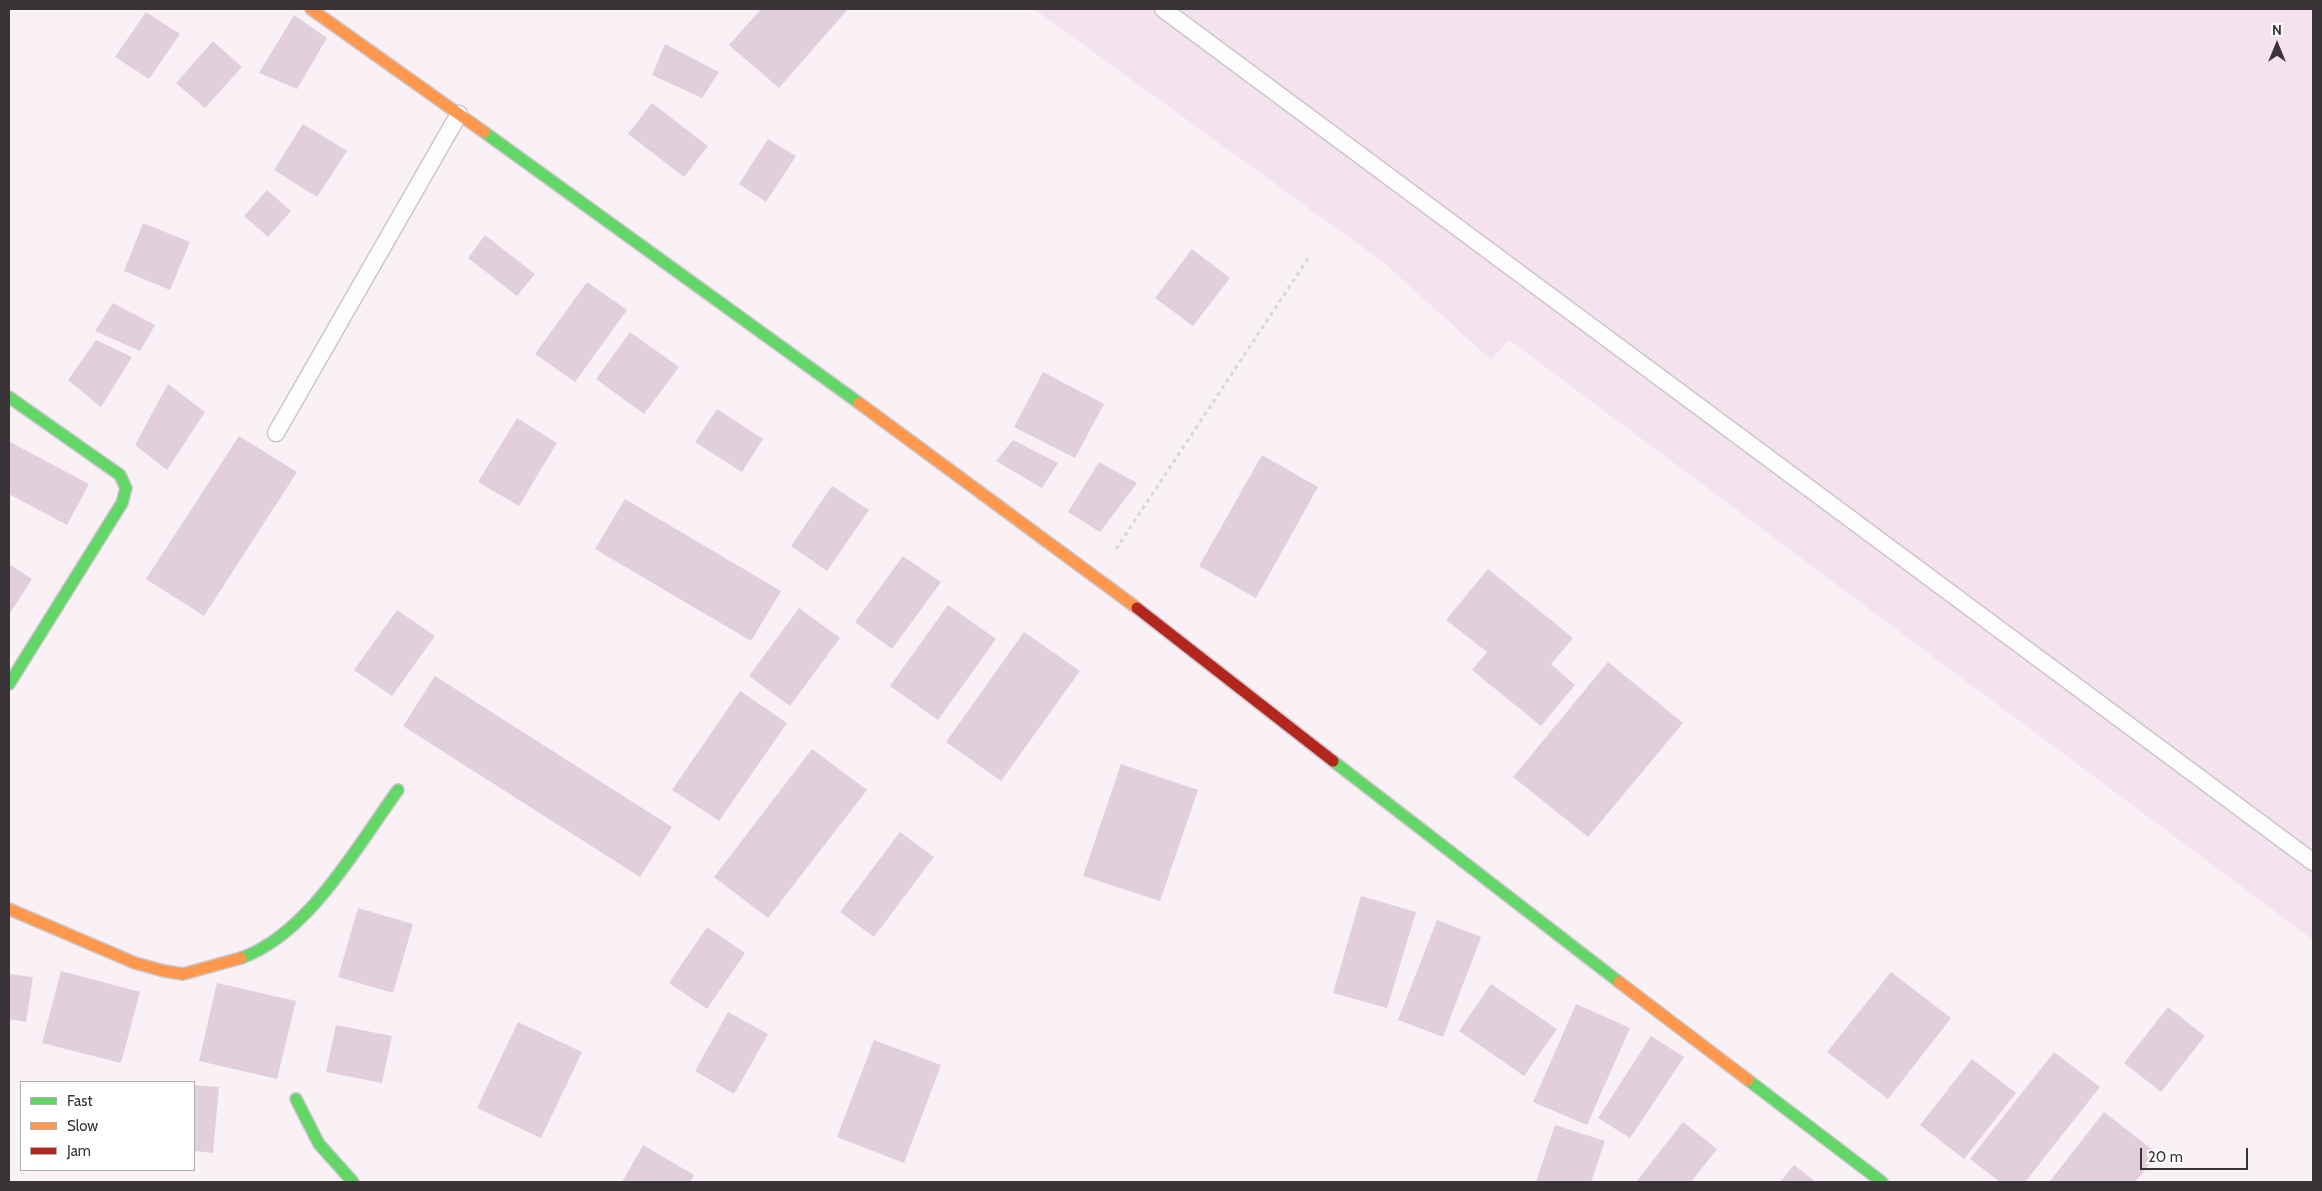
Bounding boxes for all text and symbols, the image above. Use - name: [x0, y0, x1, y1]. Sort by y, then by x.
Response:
- north arrow: [2252, 20, 2302, 70]
- text: N: [2272, 21, 2282, 39]
- legend: [20, 1081, 195, 1171]
- text: Fast: [67, 1092, 92, 1110]
- text: Slow: [67, 1117, 98, 1135]
- scale bar: [2142, 1138, 2250, 1170]
- text: Jam: [67, 1142, 91, 1160]
- text: 20 m: [2148, 1148, 2183, 1166]

